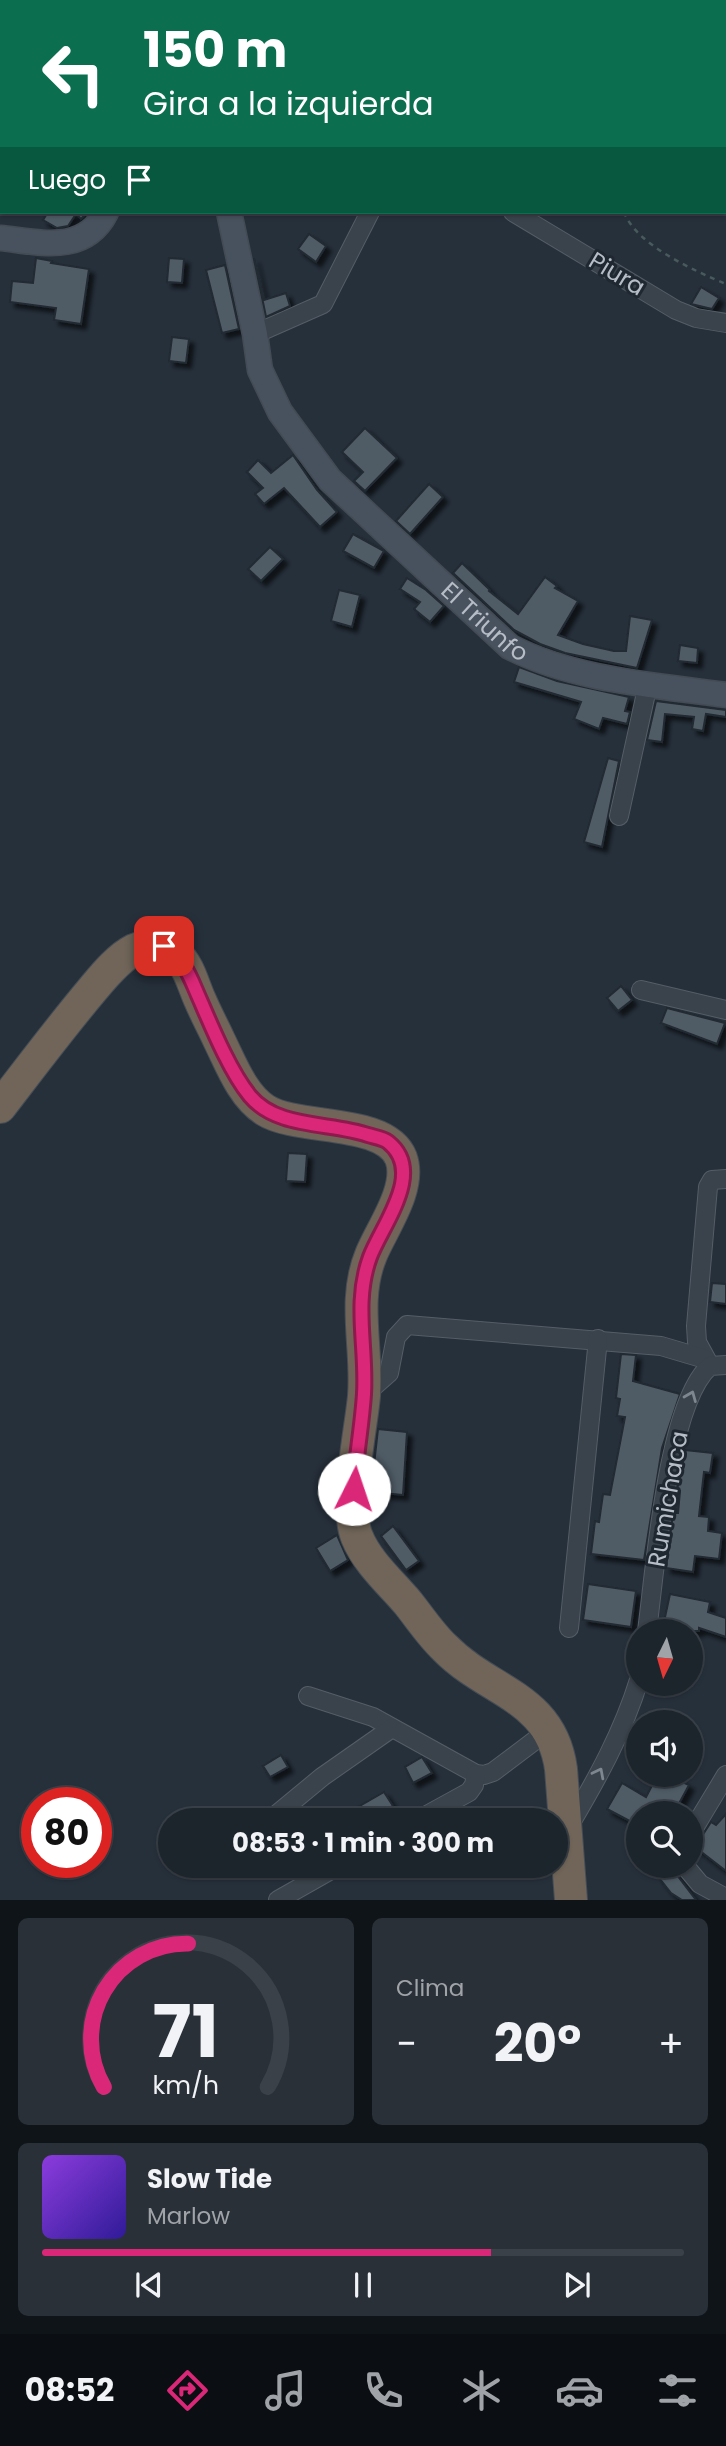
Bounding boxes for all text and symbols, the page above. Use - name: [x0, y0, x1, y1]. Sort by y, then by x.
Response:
- text: 150 m: [143, 16, 288, 84]
- icon: left: [28, 28, 119, 119]
- text: Gira a la izquierda: [143, 81, 434, 126]
- icon: arrive: [120, 161, 158, 199]
- text: Luego: [28, 162, 106, 198]
- street label: Piura: [583, 244, 652, 303]
- street label: El Triunfo: [434, 574, 533, 669]
- pin: [134, 916, 194, 976]
- icon: arrive: [145, 927, 183, 965]
- one-way arrow: [682, 1391, 696, 1403]
- street label: Rumichaca: [639, 1428, 696, 1569]
- position arrow: [317, 1452, 391, 1526]
- north arrow: [626, 1619, 704, 1696]
- map controls: [626, 1619, 703, 1878]
- button: sound: [626, 1710, 703, 1787]
- one-way arrow: [591, 1768, 605, 1780]
- speed limit sign: 80: [21, 1787, 112, 1878]
- button: search: [626, 1801, 703, 1878]
- text: 08:53 · 1 min · 300 m: [232, 1825, 494, 1861]
- text: Clima: [396, 1972, 464, 2004]
- text: 71: [153, 1982, 219, 2083]
- text: 20°: [494, 2007, 581, 2080]
- text: −: [396, 2017, 417, 2070]
- text: +: [658, 2017, 684, 2070]
- text: km/h: [153, 2068, 219, 2103]
- text: Slow Tide: [147, 2161, 272, 2197]
- text: Marlow: [147, 2200, 230, 2232]
- icon: previous: [130, 2266, 168, 2304]
- icon: pause: [344, 2266, 382, 2304]
- icon: next: [558, 2266, 596, 2304]
- icon: directions: [163, 2366, 212, 2415]
- icon: music: [261, 2366, 310, 2415]
- icon: phone: [359, 2366, 408, 2415]
- icon: climate: [457, 2366, 506, 2415]
- icon: car: [555, 2366, 604, 2415]
- icon: filters: [653, 2366, 702, 2415]
- text: 08:52: [24, 2367, 114, 2412]

